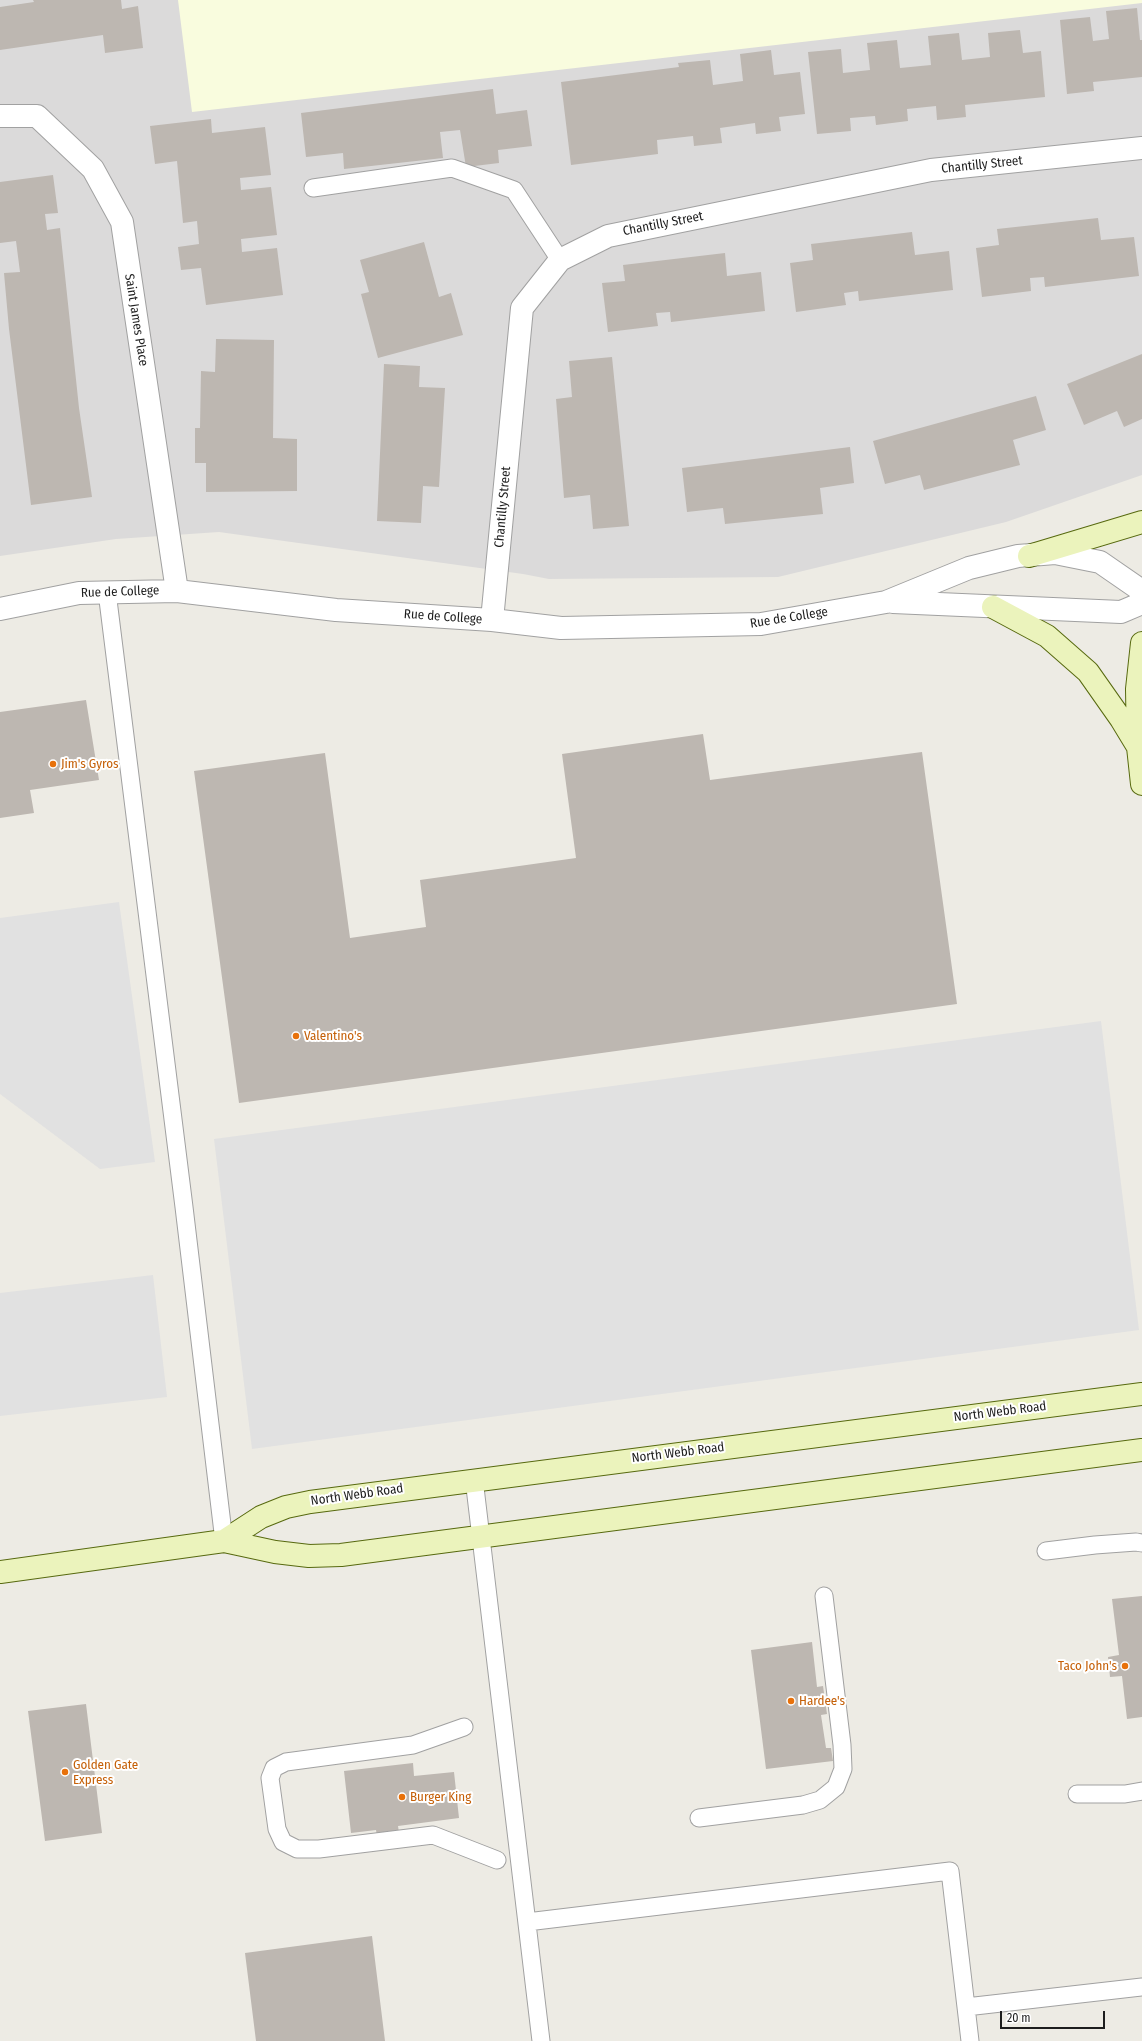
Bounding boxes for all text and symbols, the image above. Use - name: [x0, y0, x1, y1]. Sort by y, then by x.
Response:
- street label: Chantilly Street: [941, 153, 1023, 177]
- street label: Chantilly Street: [621, 209, 705, 239]
- street label: Saint James Place: [121, 273, 151, 367]
- street label: Chantilly Street: [492, 466, 514, 548]
- street label: Rue de College: [80, 583, 160, 601]
- street label: Rue de College: [749, 604, 829, 632]
- street label: Rue de College: [403, 606, 483, 628]
- place label: Jim's Gyros: [61, 756, 119, 772]
- marker: Jim's Gyros: [48, 759, 58, 769]
- place label: Valentino's: [304, 1028, 362, 1044]
- marker: Valentino's: [291, 1031, 301, 1041]
- street label: North Webb Road: [953, 1399, 1047, 1425]
- street label: North Webb Road: [631, 1440, 725, 1466]
- street label: North Webb Road: [310, 1481, 404, 1509]
- place label: Taco John's: [1058, 1658, 1117, 1674]
- marker: Taco John's: [1120, 1661, 1130, 1671]
- place label: Hardee's: [799, 1693, 845, 1709]
- marker: Hardee's: [786, 1696, 796, 1706]
- place label: Golden Gate Express: [73, 1757, 138, 1788]
- marker: Golden Gate Express: [60, 1767, 70, 1777]
- place label: Burger King: [410, 1789, 471, 1805]
- marker: Burger King: [397, 1792, 407, 1802]
- scale bar: [1002, 2003, 1107, 2029]
- text: 20 m: [1007, 2011, 1031, 2025]

